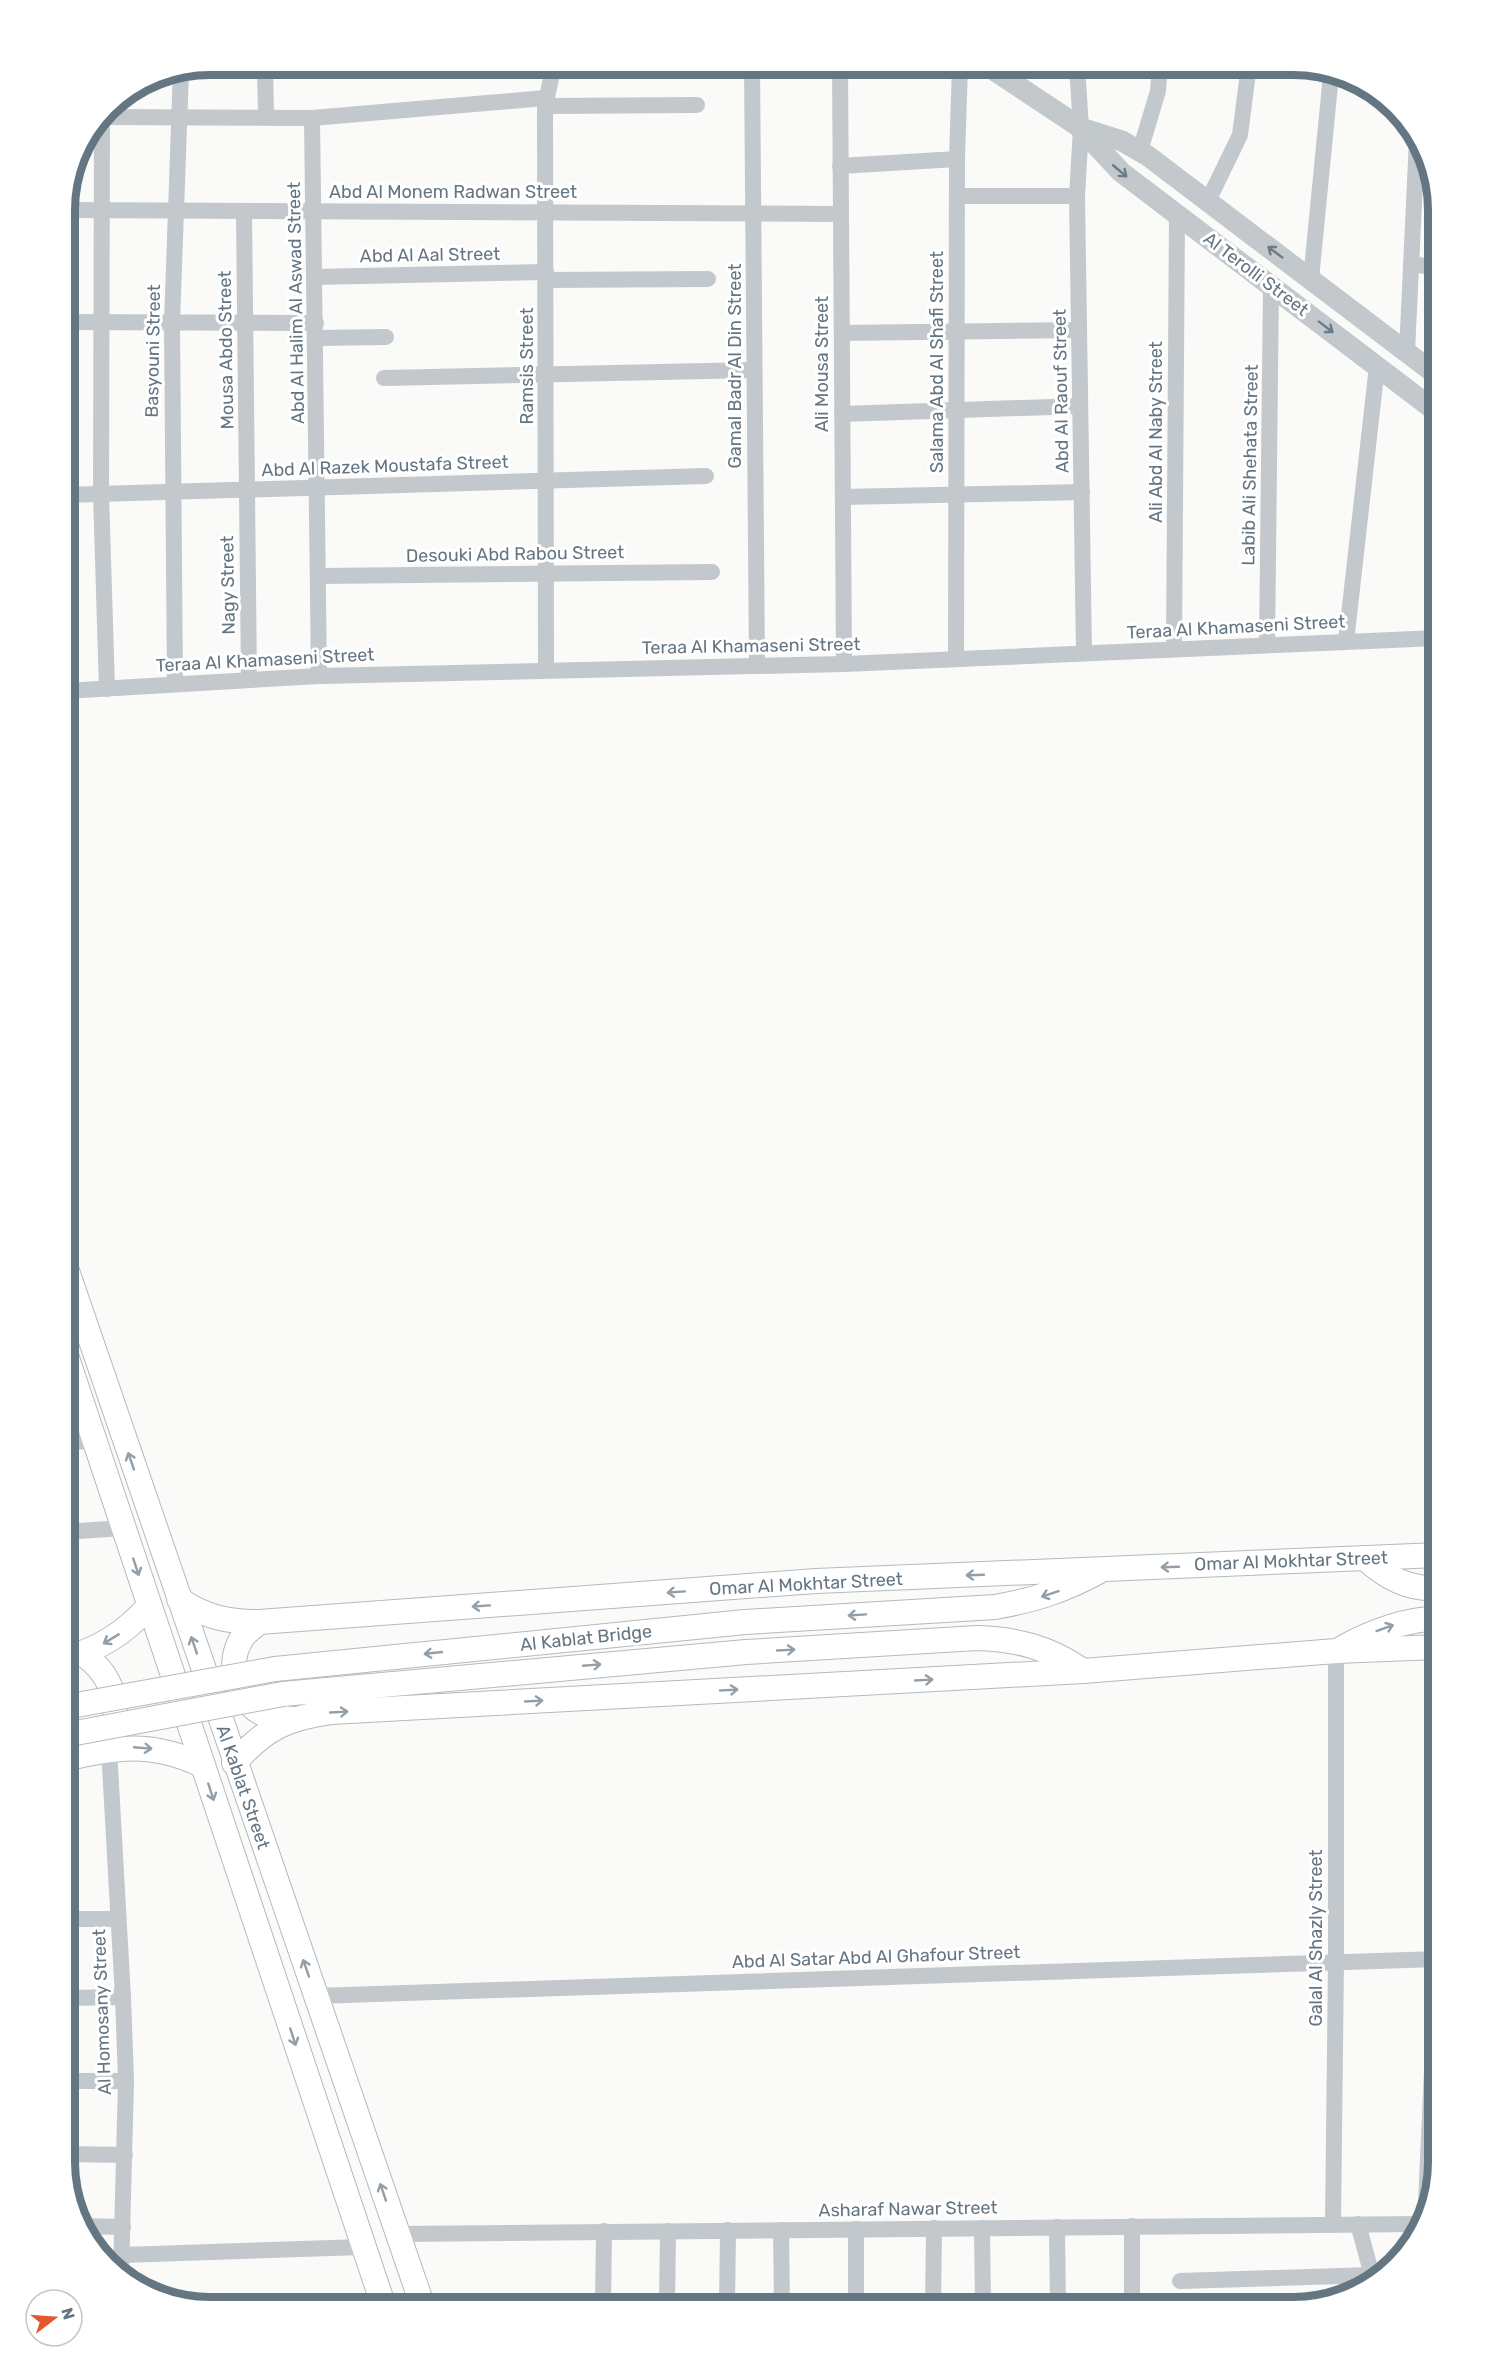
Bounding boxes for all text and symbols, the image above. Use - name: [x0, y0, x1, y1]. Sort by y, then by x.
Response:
- one-way arrow: [1112, 164, 1127, 178]
- street label: Abd Al Monem Radwan Street: [329, 181, 577, 203]
- street label: Abd Al Halim Al Aswad Street: [283, 182, 309, 424]
- street label: Al Terolli Street: [1199, 227, 1313, 321]
- street label: Abd Al Aal Street: [360, 243, 500, 267]
- one-way arrow: [1267, 245, 1283, 258]
- street label: Salama Abd Al Shafi Street: [926, 251, 948, 473]
- street label: Gamal Badr Al Din Street: [724, 264, 746, 468]
- street label: Mousa Abdo Street: [214, 270, 238, 430]
- street label: Basyouni Street: [141, 284, 165, 418]
- street label: Ali Mousa Street: [811, 296, 833, 432]
- street label: Ramsis Street: [516, 308, 538, 424]
- street label: Abd Al Raouf Street: [1049, 309, 1073, 473]
- one-way arrow: [1317, 321, 1333, 333]
- street label: Ali Abd Al Naby Street: [1145, 341, 1167, 523]
- street label: Labib Ali Shehata Street: [1237, 364, 1263, 566]
- street label: Abd Al Razek Moustafa Street: [261, 451, 509, 481]
- street label: Nagy Street: [216, 535, 240, 635]
- street label: Desouki Abd Rabou Street: [406, 541, 624, 567]
- street label: Teraa Al Khamaseni Street: [1126, 610, 1346, 644]
- street label: Teraa Al Khamaseni Street: [641, 633, 861, 659]
- street label: Teraa Al Khamaseni Street: [155, 643, 375, 677]
- one-way arrow: [125, 1452, 136, 1470]
- street label: Omar Al Mokhtar Street: [1194, 1547, 1388, 1575]
- one-way arrow: [132, 1557, 143, 1576]
- one-way arrow: [1161, 1561, 1181, 1572]
- street label: Omar Al Mokhtar Street: [709, 1568, 903, 1600]
- one-way arrow: [966, 1569, 986, 1580]
- one-way arrow: [666, 1586, 686, 1597]
- one-way arrow: [1041, 1590, 1060, 1601]
- one-way arrow: [472, 1600, 492, 1611]
- one-way arrow: [848, 1609, 868, 1620]
- street label: Al Kablat Bridge: [519, 1620, 653, 1656]
- one-way arrow: [1376, 1622, 1394, 1633]
- one-way arrow: [103, 1633, 120, 1645]
- one-way arrow: [188, 1636, 199, 1655]
- one-way arrow: [776, 1644, 796, 1655]
- one-way arrow: [423, 1648, 443, 1659]
- one-way arrow: [581, 1659, 601, 1670]
- one-way arrow: [913, 1674, 933, 1685]
- one-way arrow: [718, 1685, 738, 1696]
- one-way arrow: [524, 1696, 544, 1707]
- one-way arrow: [329, 1706, 349, 1717]
- street label: Al Kablat Street: [211, 1722, 275, 1852]
- one-way arrow: [132, 1743, 152, 1754]
- one-way arrow: [206, 1782, 217, 1801]
- street label: Galal Al Shazly Street: [1305, 1849, 1327, 2027]
- street label: Al Homosany Street: [88, 1929, 116, 2095]
- street label: Abd Al Satar Abd Al Ghafour Street: [731, 1941, 1021, 1973]
- one-way arrow: [300, 1959, 311, 1978]
- one-way arrow: [288, 2027, 299, 2046]
- one-way arrow: [377, 2183, 388, 2202]
- street label: Asharaf Nawar Street: [818, 2196, 998, 2222]
- north arrow: [24, 2288, 84, 2348]
- text: N: [57, 2305, 79, 2322]

